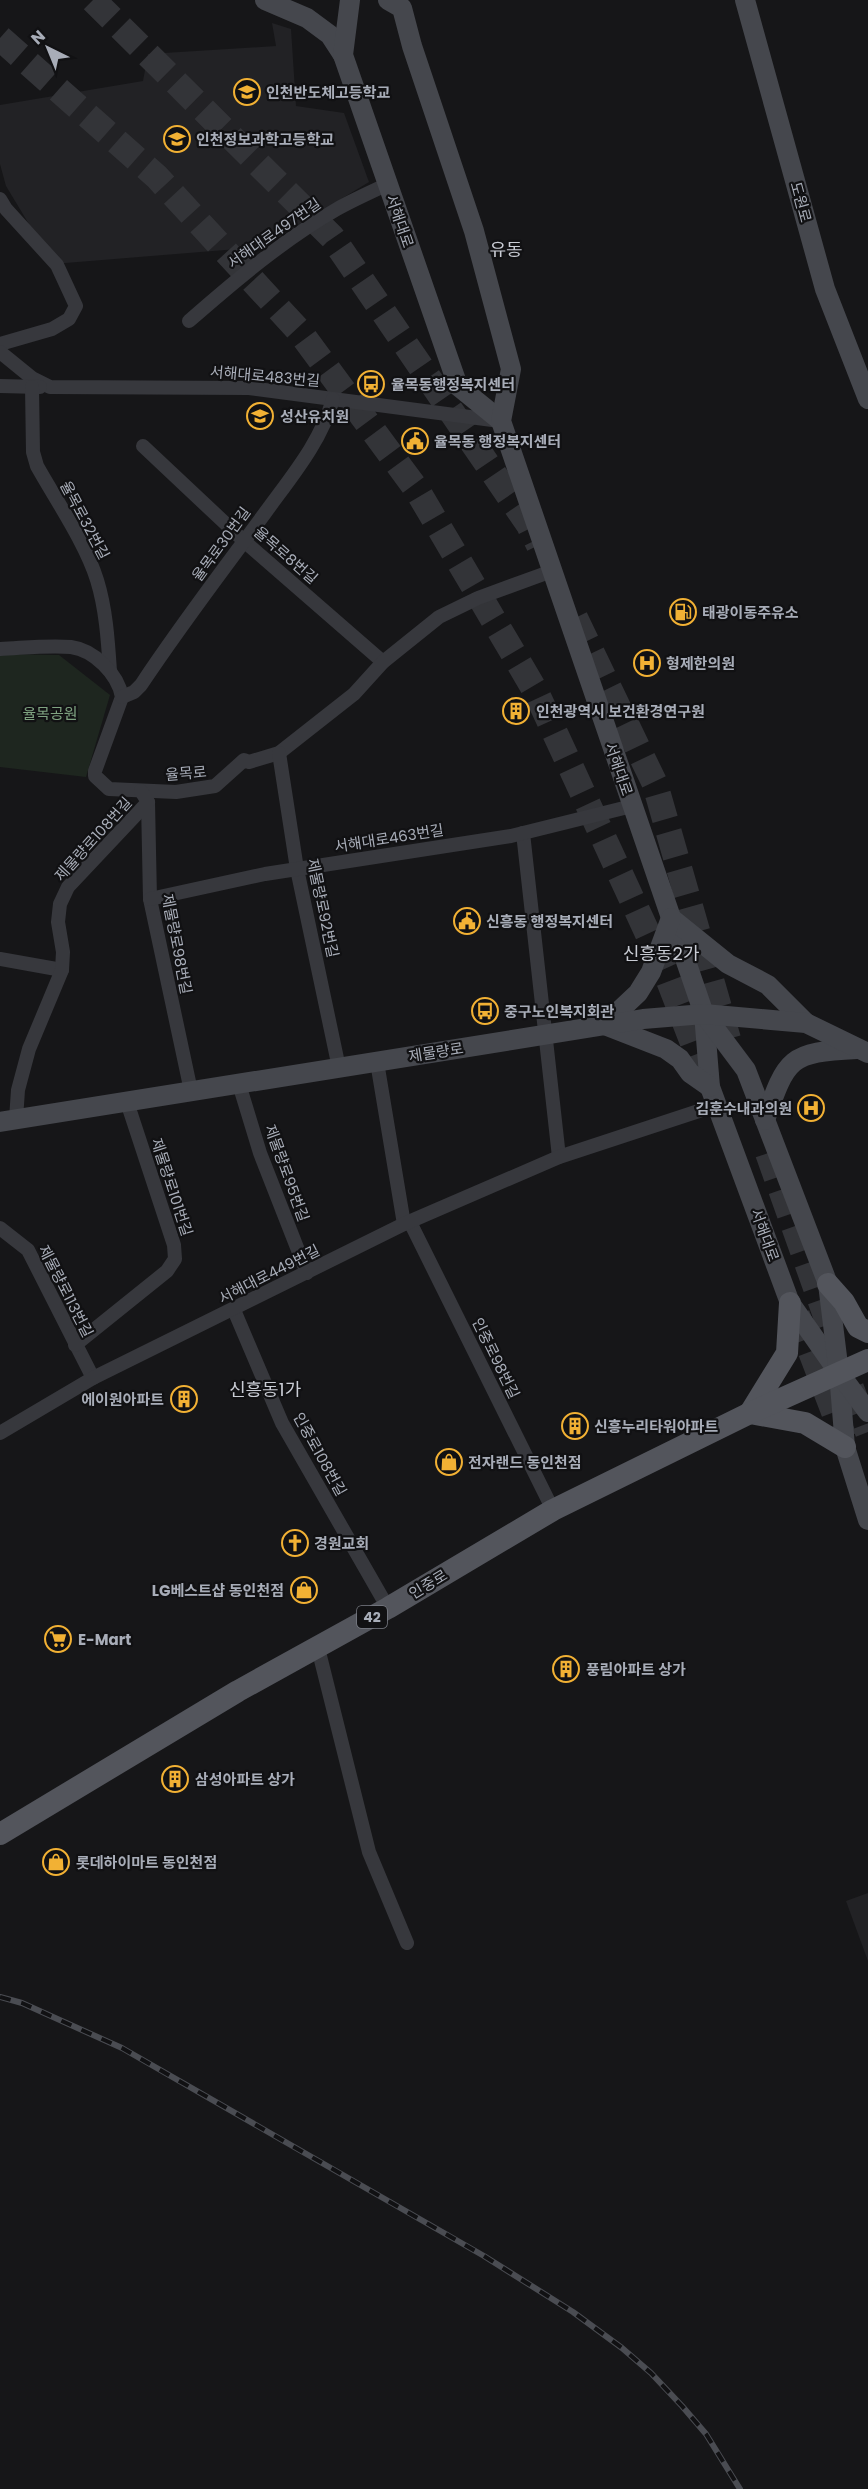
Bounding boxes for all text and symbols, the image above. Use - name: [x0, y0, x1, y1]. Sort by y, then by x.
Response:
- north arrow: [18, 18, 78, 78]
- text: N: [26, 25, 50, 50]
- school or university icon: 인천반도체고등학교: [232, 77, 262, 107]
- place label: 인천반도체고등학교: [266, 82, 390, 103]
- school or university icon: 인천정보과학고등학교: [162, 124, 192, 154]
- place label: 인천정보과학고등학교: [196, 129, 334, 150]
- street label: 도원로: [785, 179, 817, 225]
- street label: 서해대로: [381, 191, 419, 251]
- street label: 서해대로497번길: [223, 193, 325, 273]
- district label: 유동: [489, 237, 523, 262]
- street label: 서해대로483번길: [209, 361, 321, 391]
- bus stop icon: 율목동행정복지센터: [356, 369, 386, 399]
- place label: 율목동행정복지센터: [391, 374, 515, 395]
- school or university icon: 성산유치원: [245, 401, 275, 431]
- place label: 성산유치원: [280, 406, 349, 427]
- public building icon: 율목동 행정복지센터: [400, 426, 430, 456]
- place label: 율목동 행정복지센터: [434, 431, 561, 452]
- street label: 율목로32번길: [55, 477, 115, 563]
- street label: 율목로30번길: [187, 503, 255, 585]
- street label: 율목로8번길: [250, 521, 322, 589]
- fuel station icon: 태광이동주유소: [668, 597, 698, 627]
- place label: 태광이동주유소: [702, 602, 799, 623]
- hospital icon: 형제한의원: [632, 648, 662, 678]
- place label: 형제한의원: [666, 653, 735, 674]
- building icon: 인천광역시 보건환경연구원: [501, 696, 531, 726]
- place label: 인천광역시 보건환경연구원: [536, 701, 705, 722]
- park label: 율목공원: [22, 703, 78, 724]
- street label: 서해대로: [600, 739, 638, 799]
- street label: 율목로: [164, 761, 208, 785]
- street label: 제물량로108번길: [50, 792, 136, 886]
- street label: 서해대로463번길: [333, 819, 445, 857]
- street label: 제물량로92번길: [302, 856, 344, 960]
- street label: 제물량로98번길: [157, 892, 197, 996]
- public building icon: 신흥동 행정복지센터: [452, 906, 482, 936]
- place label: 신흥동 행정복지센터: [486, 911, 613, 932]
- district label: 신흥동2가: [623, 941, 700, 966]
- bus stop icon: 중구노인복지회관: [470, 996, 500, 1026]
- place label: 중구노인복지회관: [504, 1001, 615, 1022]
- street label: 제물량로: [407, 1037, 465, 1067]
- hospital icon: 김훈수내과의원: [796, 1093, 826, 1123]
- place label: 김훈수내과의원: [695, 1098, 792, 1119]
- street label: 제물량로95번길: [260, 1122, 314, 1224]
- street label: 제물량로101번길: [146, 1135, 198, 1239]
- street label: 서해대로: [746, 1205, 784, 1265]
- street label: 서해대로449번길: [215, 1239, 323, 1309]
- street label: 제물량로113번길: [34, 1241, 98, 1341]
- street label: 인중로98번길: [467, 1314, 525, 1402]
- district label: 신흥동1가: [229, 1377, 301, 1402]
- building icon: 에이원아파트: [169, 1384, 199, 1414]
- place label: 에이원아파트: [81, 1389, 164, 1410]
- street label: 인중로108번길: [288, 1408, 352, 1500]
- building icon: 신흥누리타워아파트: [560, 1411, 590, 1441]
- place label: 신흥누리타워아파트: [594, 1416, 718, 1437]
- shop icon: 전자랜드 동인천점: [434, 1447, 464, 1477]
- place label: 전자랜드 동인천점: [468, 1452, 582, 1473]
- church icon: 경원교회: [280, 1528, 310, 1558]
- place label: 경원교회: [314, 1533, 369, 1554]
- street label: 인중로: [405, 1564, 451, 1604]
- shop icon: LG베스트샵 동인천점: [289, 1575, 319, 1605]
- place label: LG베스트샵 동인천점: [152, 1580, 284, 1601]
- road number: 42: [357, 1606, 387, 1628]
- supermarket icon: E-Mart: [43, 1624, 73, 1654]
- place label: E-Mart: [78, 1629, 131, 1650]
- building icon: 풍림아파트 상가: [551, 1654, 581, 1684]
- place label: 풍림아파트 상가: [586, 1659, 686, 1680]
- building icon: 삼성아파트 상가: [160, 1764, 190, 1794]
- place label: 삼성아파트 상가: [195, 1769, 295, 1790]
- shop icon: 롯데하이마트 동인천점: [41, 1847, 71, 1877]
- place label: 롯데하이마트 동인천점: [76, 1852, 217, 1873]

